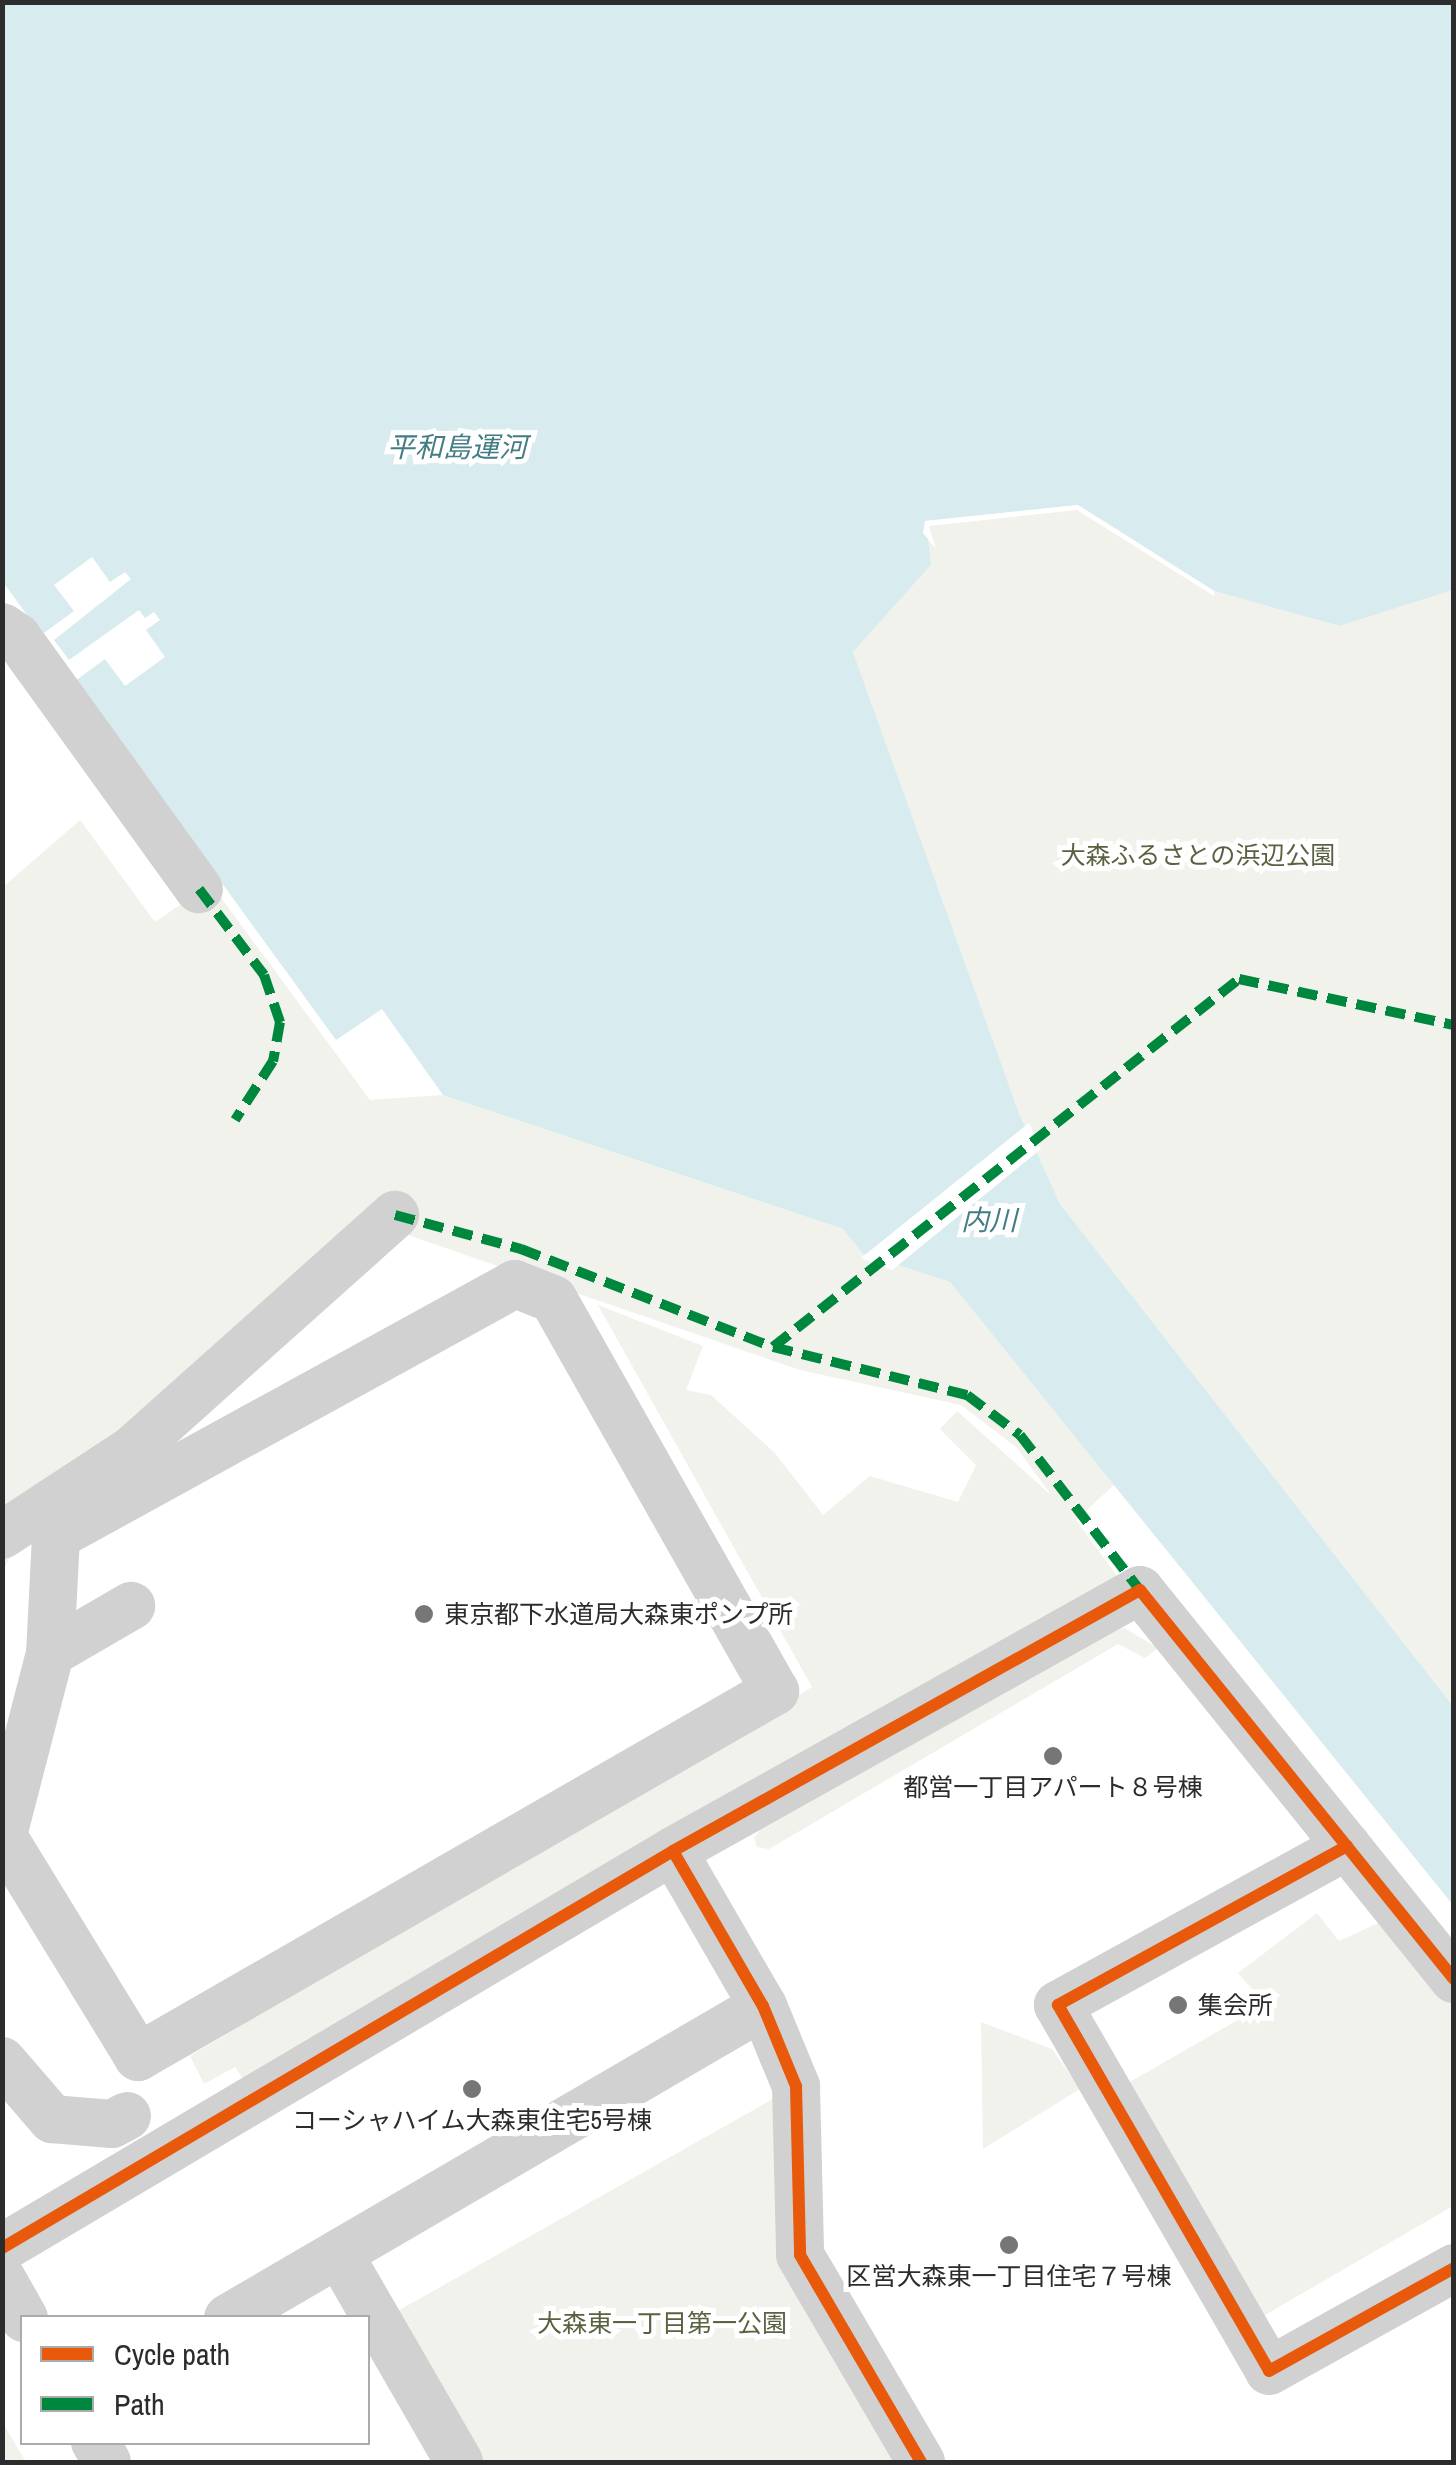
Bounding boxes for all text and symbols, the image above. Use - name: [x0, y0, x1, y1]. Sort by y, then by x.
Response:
- water label: 平和島運河: [387, 430, 527, 464]
- park label: 大森ふるさとの浜辺公園: [1061, 840, 1335, 870]
- water label: 内川: [961, 1203, 1017, 1237]
- place label: 東京都下水道局大森東ポンプ所: [444, 1599, 794, 1629]
- marker: 東京都下水道局大森東ポンプ所: [413, 1603, 435, 1625]
- marker: 都営一丁目アパート８号棟: [1042, 1745, 1064, 1767]
- place label: 都営一丁目アパート８号棟: [903, 1772, 1203, 1802]
- place label: 集会所: [1198, 1990, 1273, 2020]
- marker: 集会所: [1167, 1994, 1189, 2016]
- marker: コーシャハイム大森東住宅5号棟: [461, 2078, 483, 2100]
- place label: コーシャハイム大森東住宅5号棟: [291, 2105, 653, 2135]
- marker: 区営大森東一丁目住宅７号棟: [998, 2234, 1020, 2256]
- place label: 区営大森東一丁目住宅７号棟: [847, 2261, 1171, 2291]
- park label: 大森東一丁目第一公園: [537, 2308, 787, 2338]
- legend: [20, 2315, 370, 2445]
- text: Cycle path: [114, 2334, 230, 2374]
- text: Path: [114, 2384, 165, 2424]

